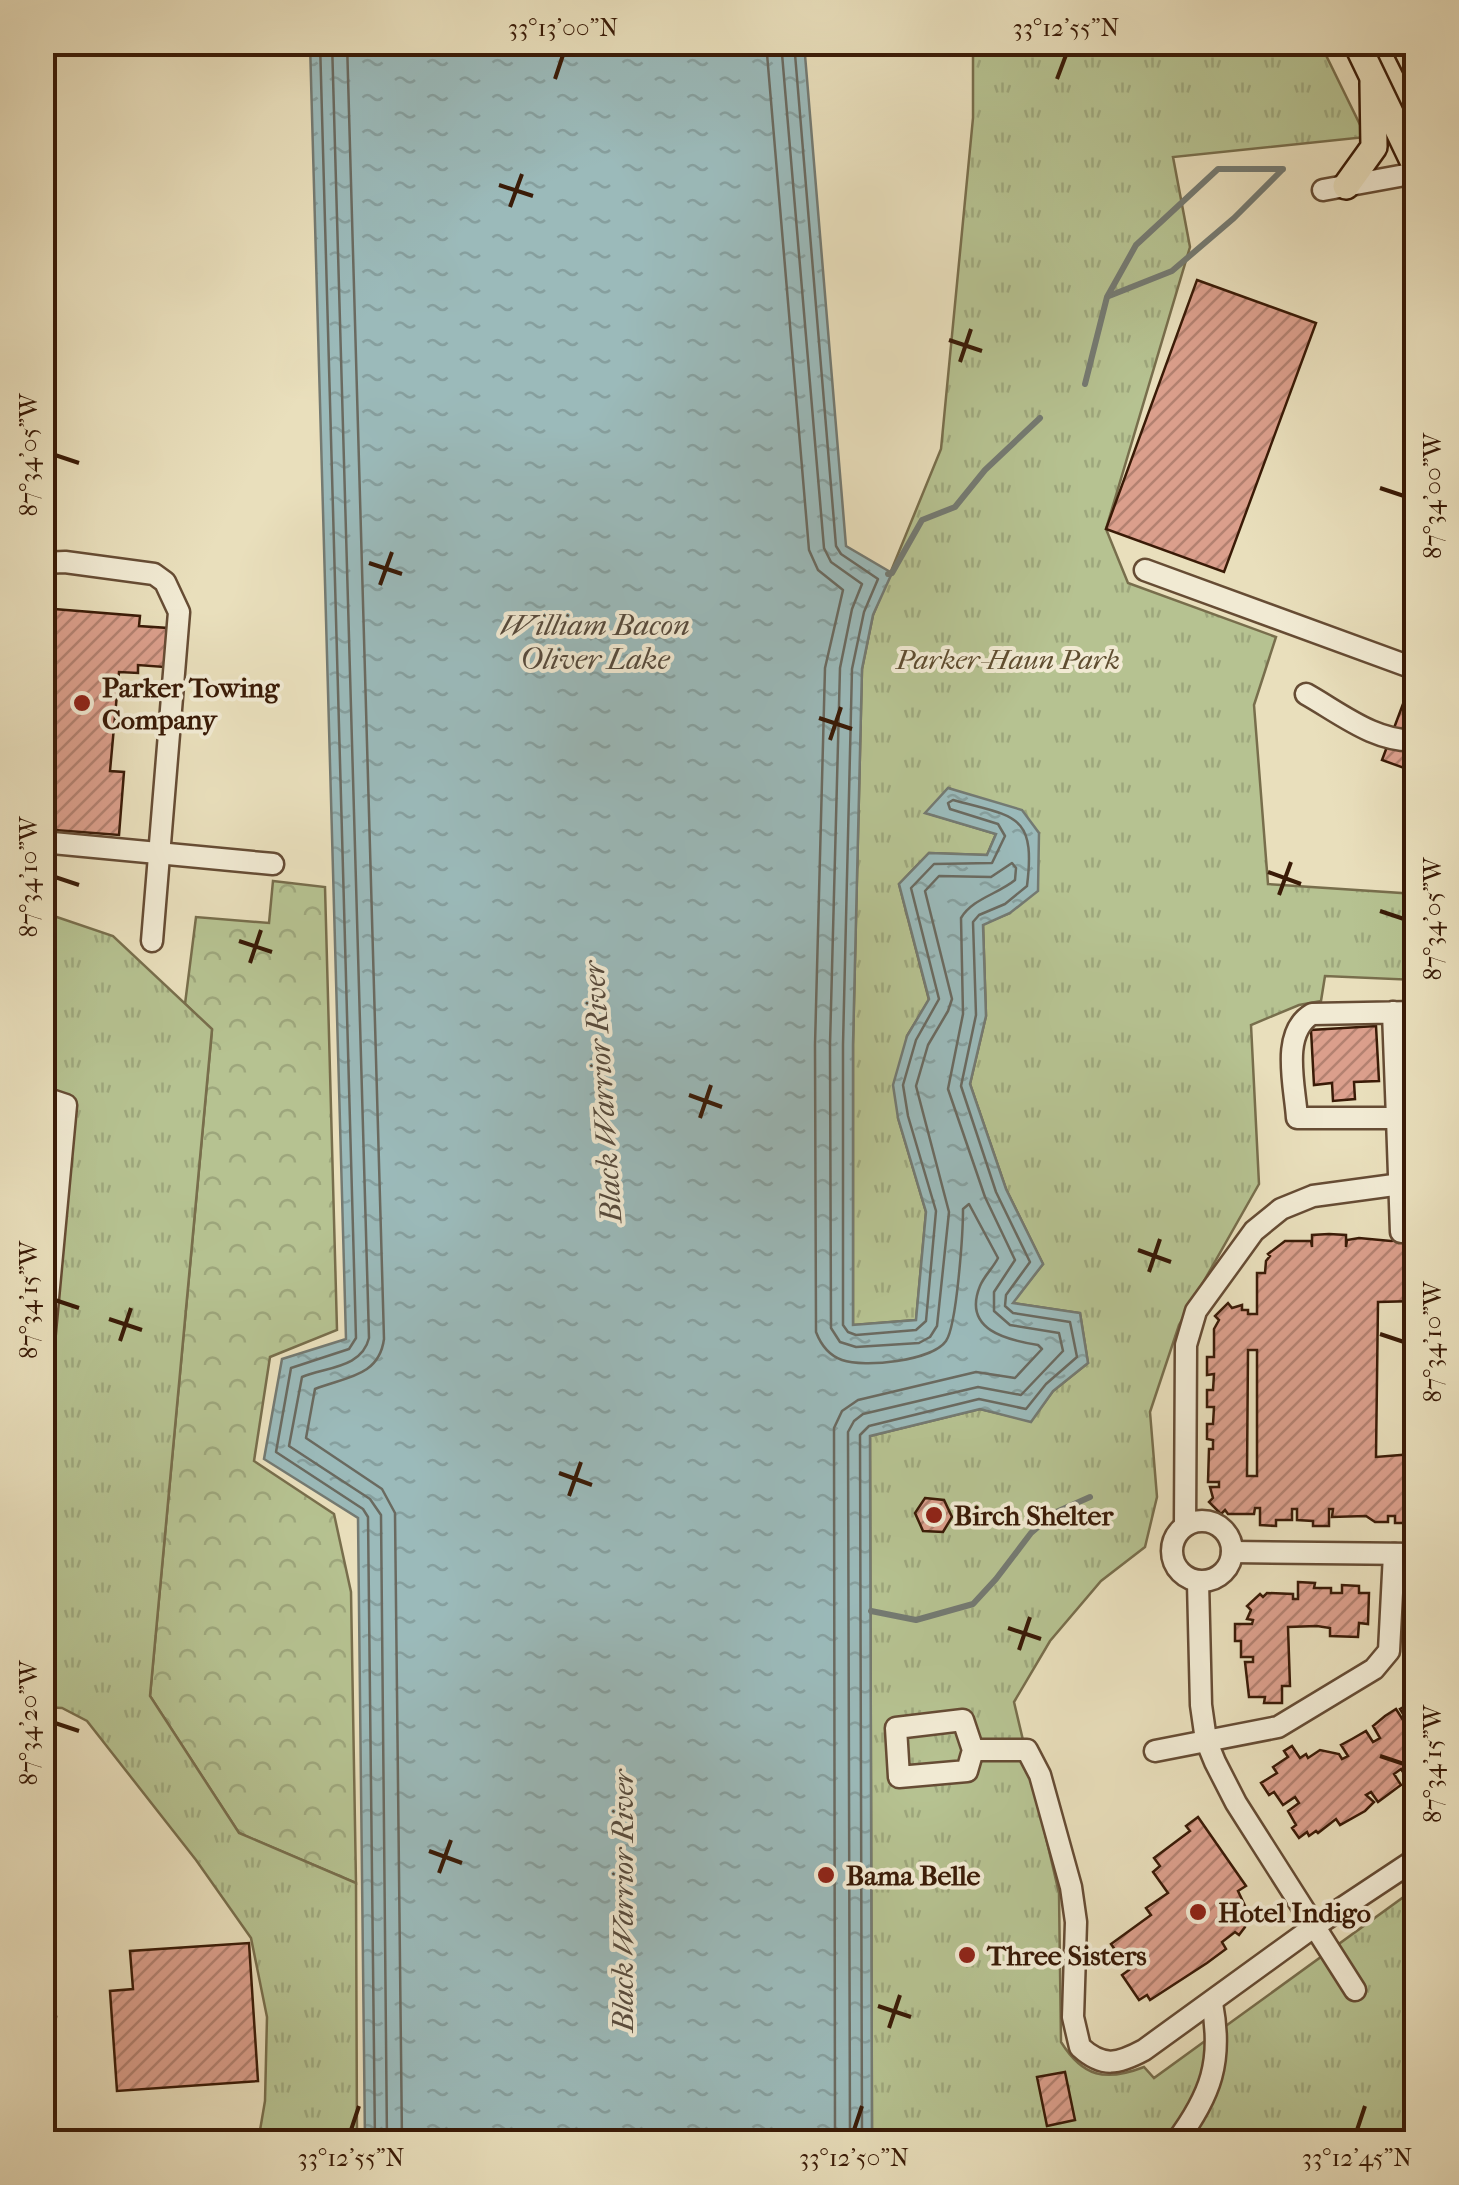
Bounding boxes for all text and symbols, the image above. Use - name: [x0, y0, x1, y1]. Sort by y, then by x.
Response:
- text: 33°13'00"N: [508, 13, 618, 42]
- text: 33°12'55"N: [1013, 13, 1119, 42]
- text: 87°34'05"W: [14, 392, 43, 516]
- text: 87°34'00"W: [1418, 432, 1447, 559]
- water label: William Bacon Oliver Lake: [500, 608, 690, 677]
- park label: Parker-Haun Park: [894, 643, 1120, 676]
- place label: Parker Towing Company: [102, 671, 280, 736]
- marker: Parker Towing Company: [71, 692, 93, 714]
- text: 87°34'10"W: [14, 815, 43, 937]
- text: 87°34'05"W: [1418, 856, 1447, 980]
- water label: Black Warrior River: [576, 958, 630, 1226]
- text: 87°34'15"W: [14, 1240, 43, 1359]
- text: 87°34'10"W: [1418, 1280, 1447, 1402]
- place label: Birch Shelter: [954, 1499, 1114, 1532]
- marker: Birch Shelter: [923, 1504, 945, 1526]
- text: 87°34'20"W: [14, 1659, 43, 1786]
- text: 87°34'15"W: [1418, 1704, 1447, 1823]
- water label: Black Warrior River: [606, 1767, 641, 2034]
- place label: Bama Belle: [846, 1859, 981, 1892]
- marker: Bama Belle: [815, 1864, 837, 1886]
- place label: Hotel Indigo: [1218, 1896, 1371, 1929]
- marker: Hotel Indigo: [1187, 1901, 1209, 1923]
- place label: Three Sisters: [986, 1939, 1147, 1972]
- marker: Three Sisters: [956, 1944, 978, 1966]
- text: 33°12'55"N: [298, 2143, 404, 2172]
- text: 33°12'50"N: [799, 2143, 909, 2172]
- text: 33°12'45"N: [1302, 2143, 1412, 2172]

